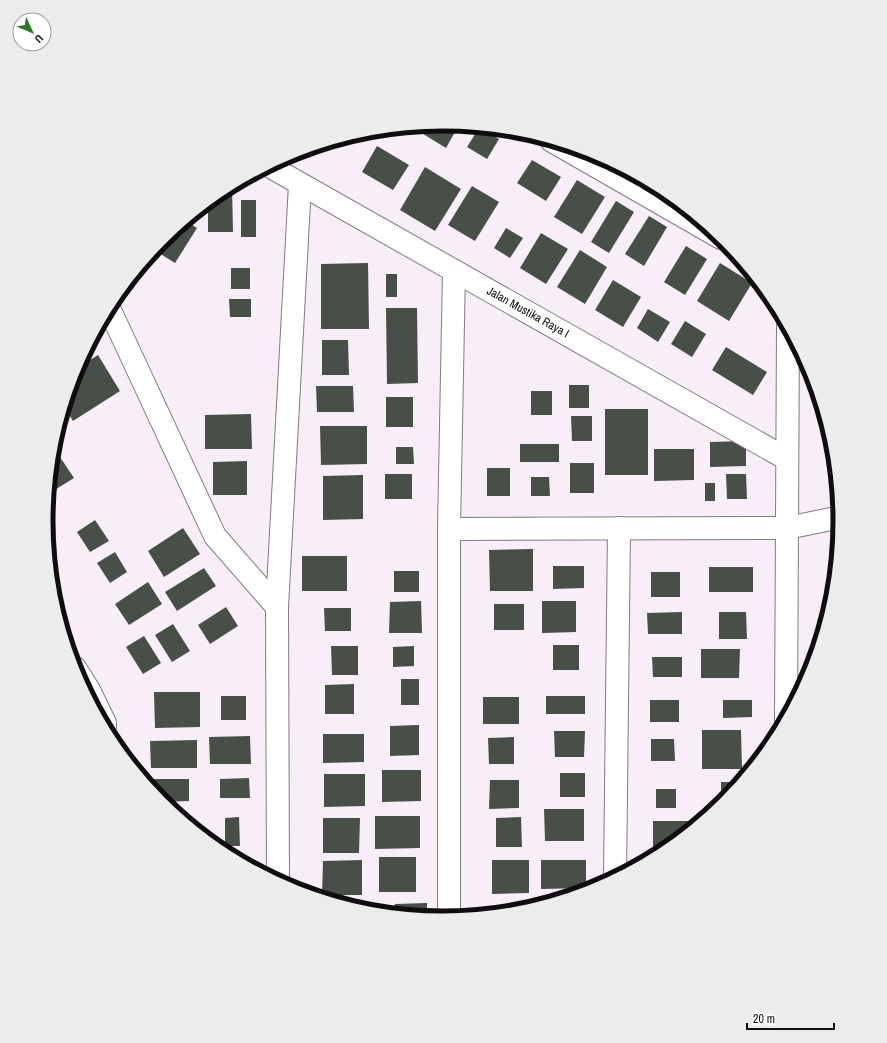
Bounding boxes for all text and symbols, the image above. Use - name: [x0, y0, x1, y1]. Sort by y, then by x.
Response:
- north arrow: [12, 12, 52, 52]
- text: U: [32, 32, 46, 46]
- street label: Jalan Mustika Raya I: [484, 283, 572, 341]
- scale bar: [747, 1005, 834, 1031]
- text: 20 m: [753, 1011, 775, 1027]

